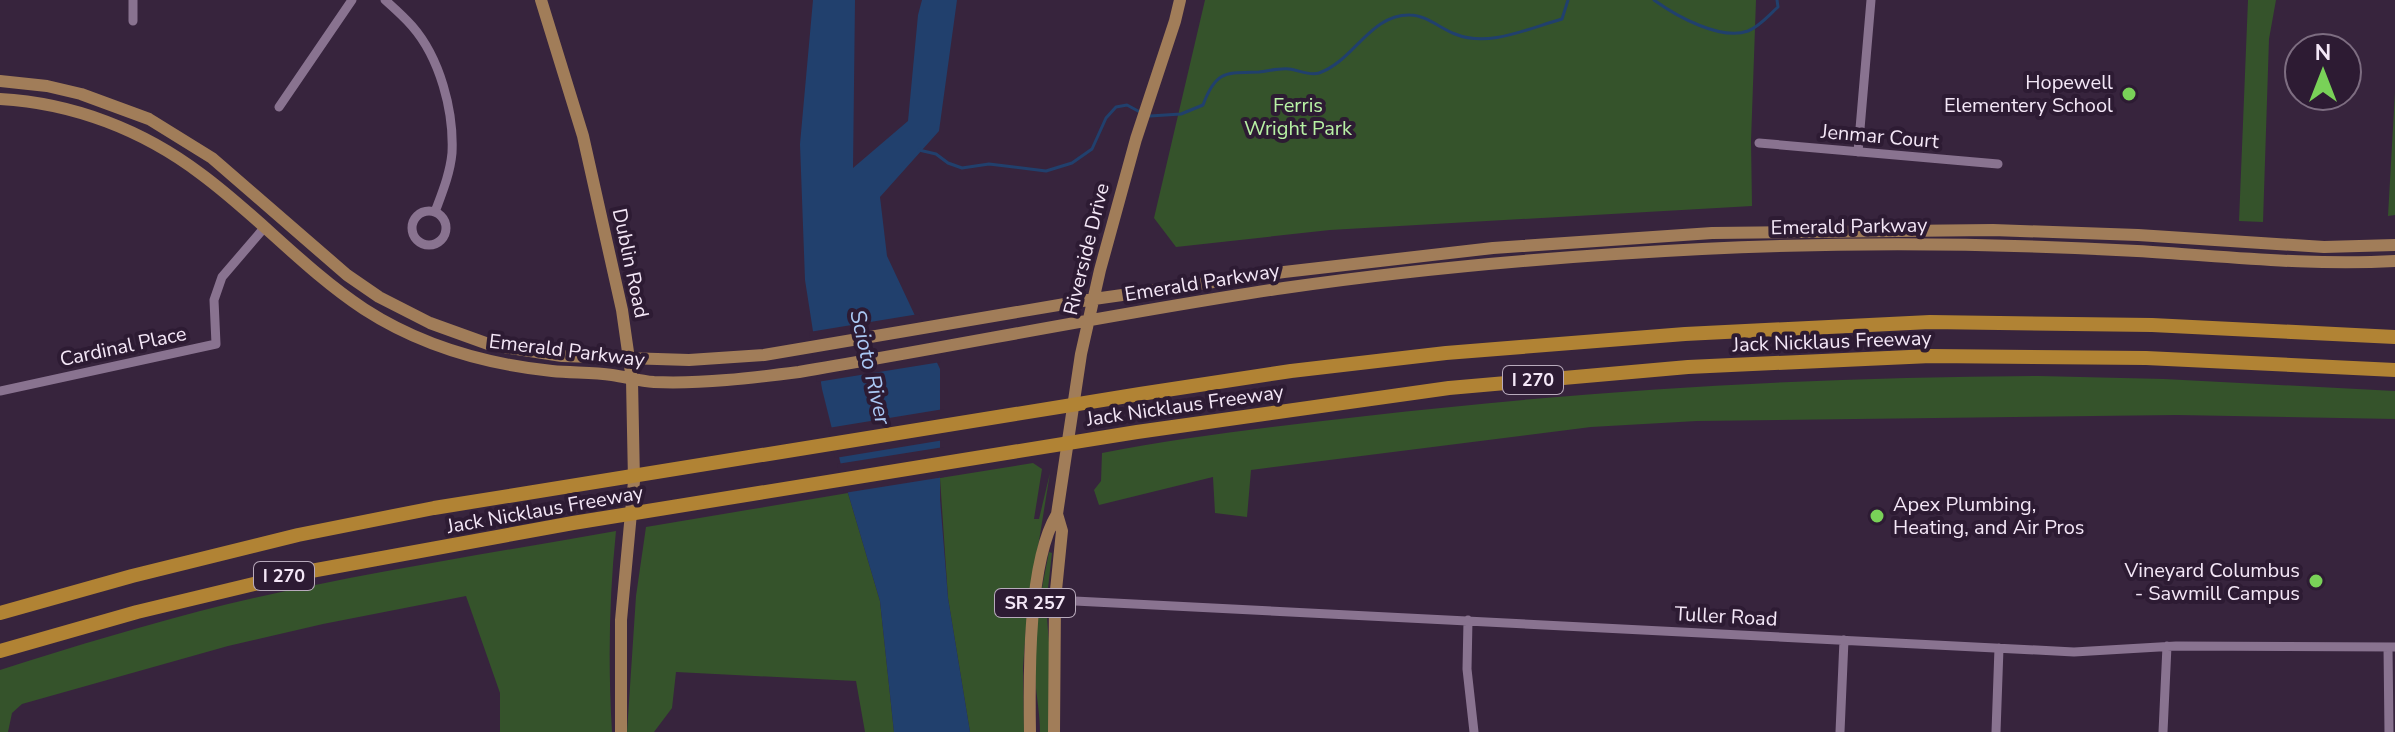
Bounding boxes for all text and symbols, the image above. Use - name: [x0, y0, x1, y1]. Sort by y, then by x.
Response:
- north arrow: [2283, 32, 2363, 112]
- text: N: [2315, 38, 2331, 68]
- place label: Hopewell Elementery School: [1944, 69, 2113, 119]
- marker: Hopewell Elementery School: [2120, 85, 2138, 103]
- park label: Ferris Wright Park: [1244, 92, 1353, 142]
- street label: Jenmar Court: [1819, 118, 1941, 155]
- street label: Riverside Drive: [1057, 180, 1116, 318]
- street label: Dublin Road: [606, 206, 655, 320]
- street label: Emerald Parkway: [1770, 212, 1928, 241]
- street label: Emerald Parkway: [1123, 257, 1282, 308]
- water label: Scioto River: [842, 307, 898, 429]
- street label: Cardinal Place: [57, 320, 189, 373]
- street label: Jack Nicklaus Freeway: [1731, 325, 1933, 358]
- street label: Emerald Parkway: [488, 328, 647, 374]
- road number: I 270: [1503, 366, 1563, 394]
- street label: Jack Nicklaus Freeway: [1084, 378, 1286, 433]
- street label: Jack Nicklaus Freeway: [444, 479, 646, 540]
- place label: Apex Plumbing, Heating, and Air Pros: [1893, 491, 2084, 541]
- marker: Apex Plumbing, Heating, and Air Pros: [1868, 507, 1886, 525]
- place label: Vineyard Columbus - Sawmill Campus: [2124, 557, 2300, 607]
- road number: I 270: [254, 562, 314, 590]
- marker: Vineyard Columbus - Sawmill Campus: [2307, 572, 2325, 590]
- road number: SR 257: [995, 589, 1075, 617]
- street label: Tuller Road: [1674, 600, 1778, 633]

